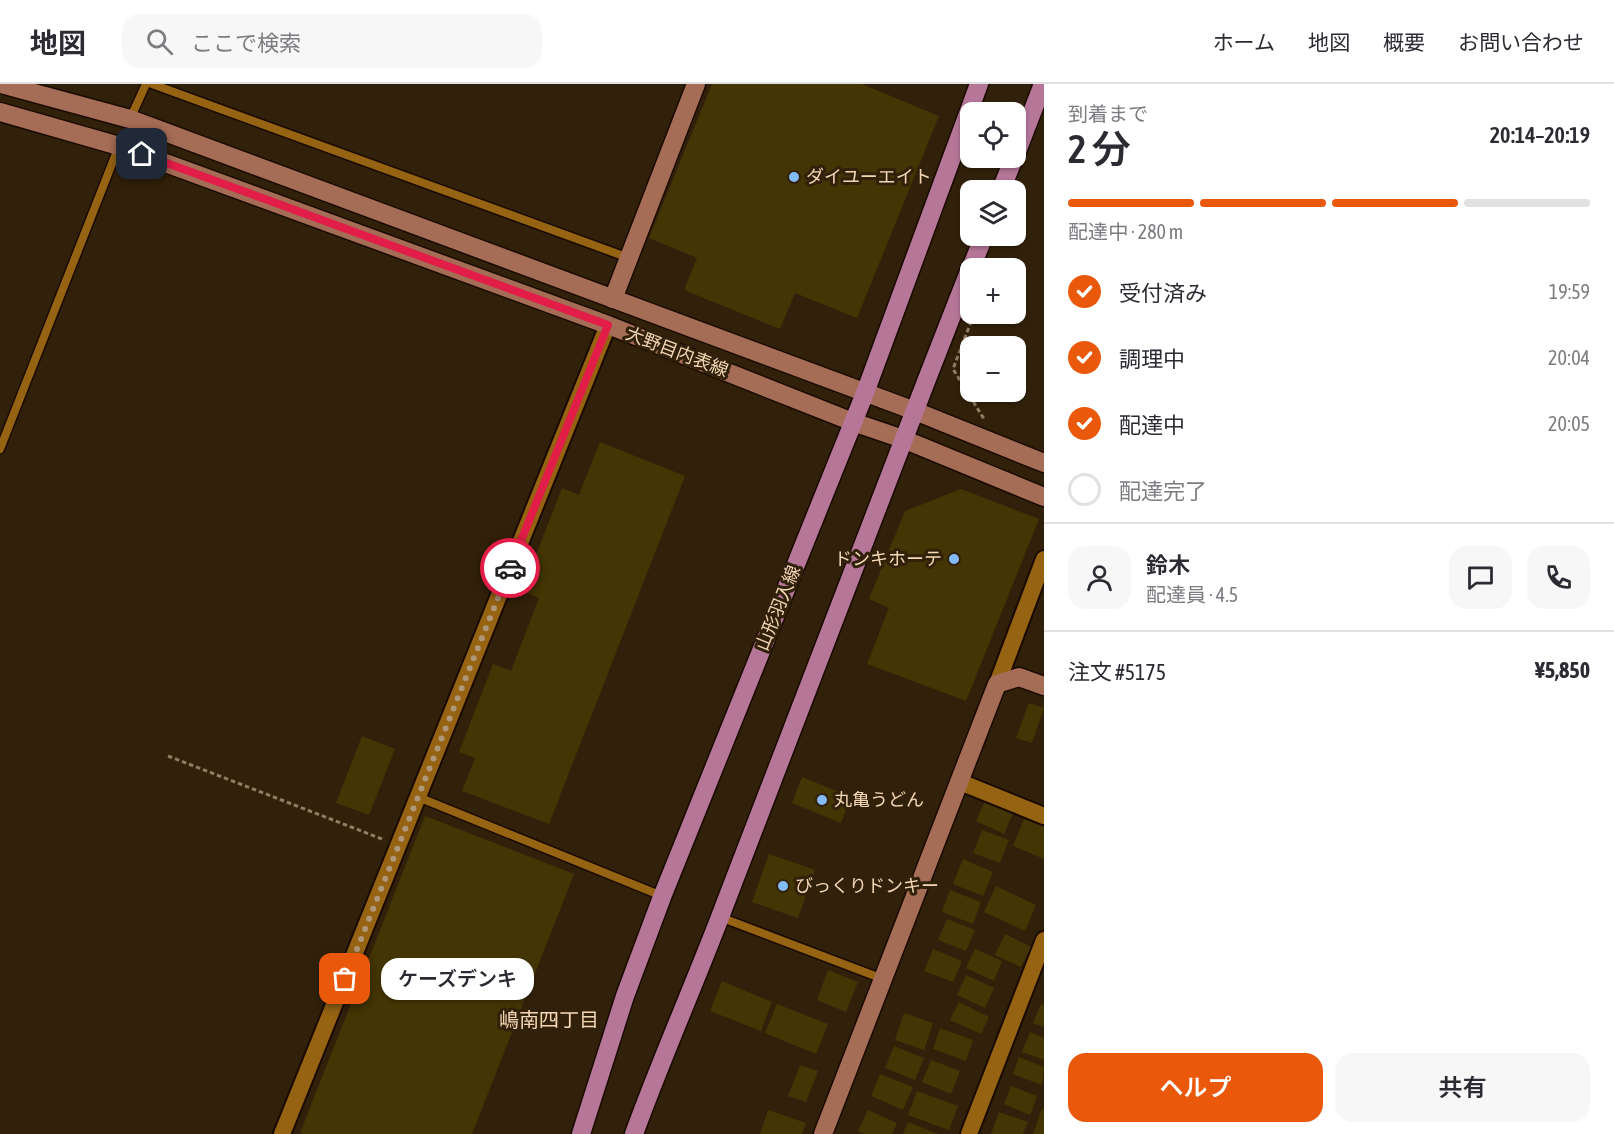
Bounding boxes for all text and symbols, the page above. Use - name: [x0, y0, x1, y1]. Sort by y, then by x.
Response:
- search box: [122, 14, 542, 68]
- icon: search: [143, 25, 176, 58]
- text: 地図: [30, 27, 86, 59]
- text: ここで検索: [191, 30, 301, 56]
- text: ホーム: [1213, 30, 1275, 54]
- text: 地図: [1308, 30, 1350, 54]
- text: 概要: [1383, 30, 1425, 54]
- text: お問い合わせ: [1458, 30, 1584, 54]
- map controls: [960, 102, 1026, 402]
- button: locate: [960, 102, 1026, 168]
- text: 到着まで: [1068, 102, 1148, 125]
- text: 20:14–20:19: [1490, 122, 1590, 148]
- text: 2 分: [1068, 127, 1131, 171]
- pin: [116, 128, 167, 179]
- icon: home: [125, 137, 158, 170]
- place label: ダイユーエイト: [806, 166, 932, 187]
- marker: ダイユーエイト: [787, 170, 801, 184]
- button: layers: [960, 180, 1026, 246]
- text: 配達中 · 280 m: [1068, 220, 1183, 243]
- button: +: [960, 258, 1026, 324]
- icon: check: [1068, 275, 1101, 308]
- text: 受付済み: [1119, 280, 1207, 306]
- text: 19:59: [1549, 280, 1590, 303]
- street label: 大野目内表線: [623, 322, 731, 381]
- button: −: [960, 336, 1026, 402]
- icon: check: [1068, 341, 1101, 374]
- text: 調理中: [1119, 346, 1185, 372]
- text: 20:04: [1548, 346, 1590, 369]
- icon: check: [1068, 407, 1101, 440]
- text: 配達中: [1119, 412, 1185, 438]
- text: 20:05: [1548, 412, 1590, 435]
- text: 配達完了: [1119, 478, 1207, 504]
- courier: [480, 538, 540, 598]
- button: person: [1068, 546, 1131, 609]
- button: chat: [1449, 546, 1512, 609]
- button: phone: [1527, 546, 1590, 609]
- place label: ドンキホーテ: [834, 548, 942, 569]
- icon: car: [494, 552, 527, 585]
- marker: ドンキホーテ: [947, 552, 961, 566]
- text: 鈴木: [1146, 552, 1190, 578]
- street label: 山形羽入線: [751, 562, 804, 653]
- text: 配達員 · 4.5: [1146, 583, 1238, 606]
- text: ¥5,850: [1535, 657, 1590, 683]
- text: 注文 #5175: [1068, 659, 1166, 685]
- place label: 丸亀うどん: [834, 789, 924, 810]
- marker: 丸亀うどん: [815, 793, 829, 807]
- place label: びっくりドンキー: [795, 875, 939, 896]
- marker: びっくりドンキー: [776, 879, 790, 893]
- pin: [319, 953, 370, 1004]
- callout: ケーズデンキ: [381, 958, 534, 1000]
- icon: bag: [328, 962, 361, 995]
- text: ケーズデンキ: [398, 967, 517, 990]
- district label: 嶋南四丁目: [499, 1008, 599, 1031]
- button: ヘルプ: [1068, 1053, 1323, 1122]
- button: 共有: [1335, 1053, 1590, 1122]

